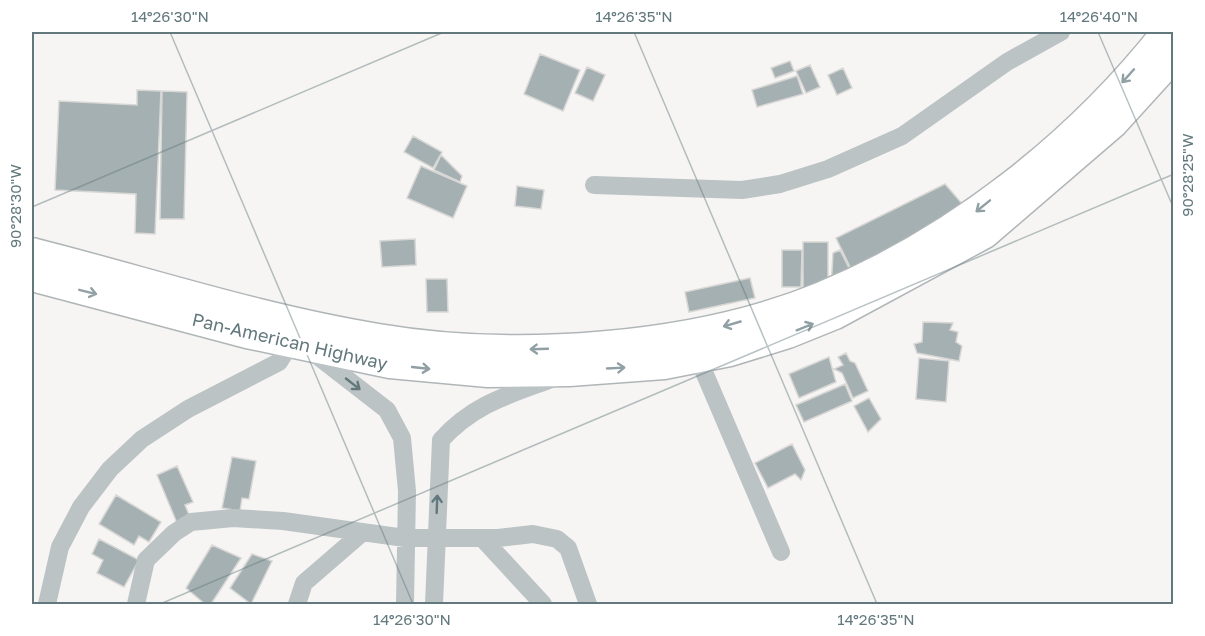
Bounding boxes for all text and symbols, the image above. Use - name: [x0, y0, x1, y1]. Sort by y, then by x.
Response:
- text: 14°26'30"N: [131, 7, 209, 25]
- text: 14°26'35"N: [595, 7, 673, 25]
- text: 14°26'40"N: [1060, 7, 1138, 25]
- one-way arrow: [1121, 68, 1135, 83]
- text: 90°28'25"W: [1178, 133, 1196, 217]
- text: 90°28'30"W: [6, 164, 24, 248]
- one-way arrow: [976, 199, 991, 213]
- one-way arrow: [78, 286, 97, 298]
- street label: Pan-American Highway: [190, 308, 390, 374]
- one-way arrow: [723, 318, 742, 330]
- one-way arrow: [796, 321, 814, 332]
- one-way arrow: [530, 343, 550, 354]
- one-way arrow: [605, 362, 625, 373]
- one-way arrow: [411, 363, 431, 374]
- one-way arrow: [345, 377, 361, 390]
- one-way arrow: [431, 495, 442, 515]
- text: 14°26'30"N: [373, 610, 451, 628]
- text: 14°26'35"N: [837, 610, 915, 628]

